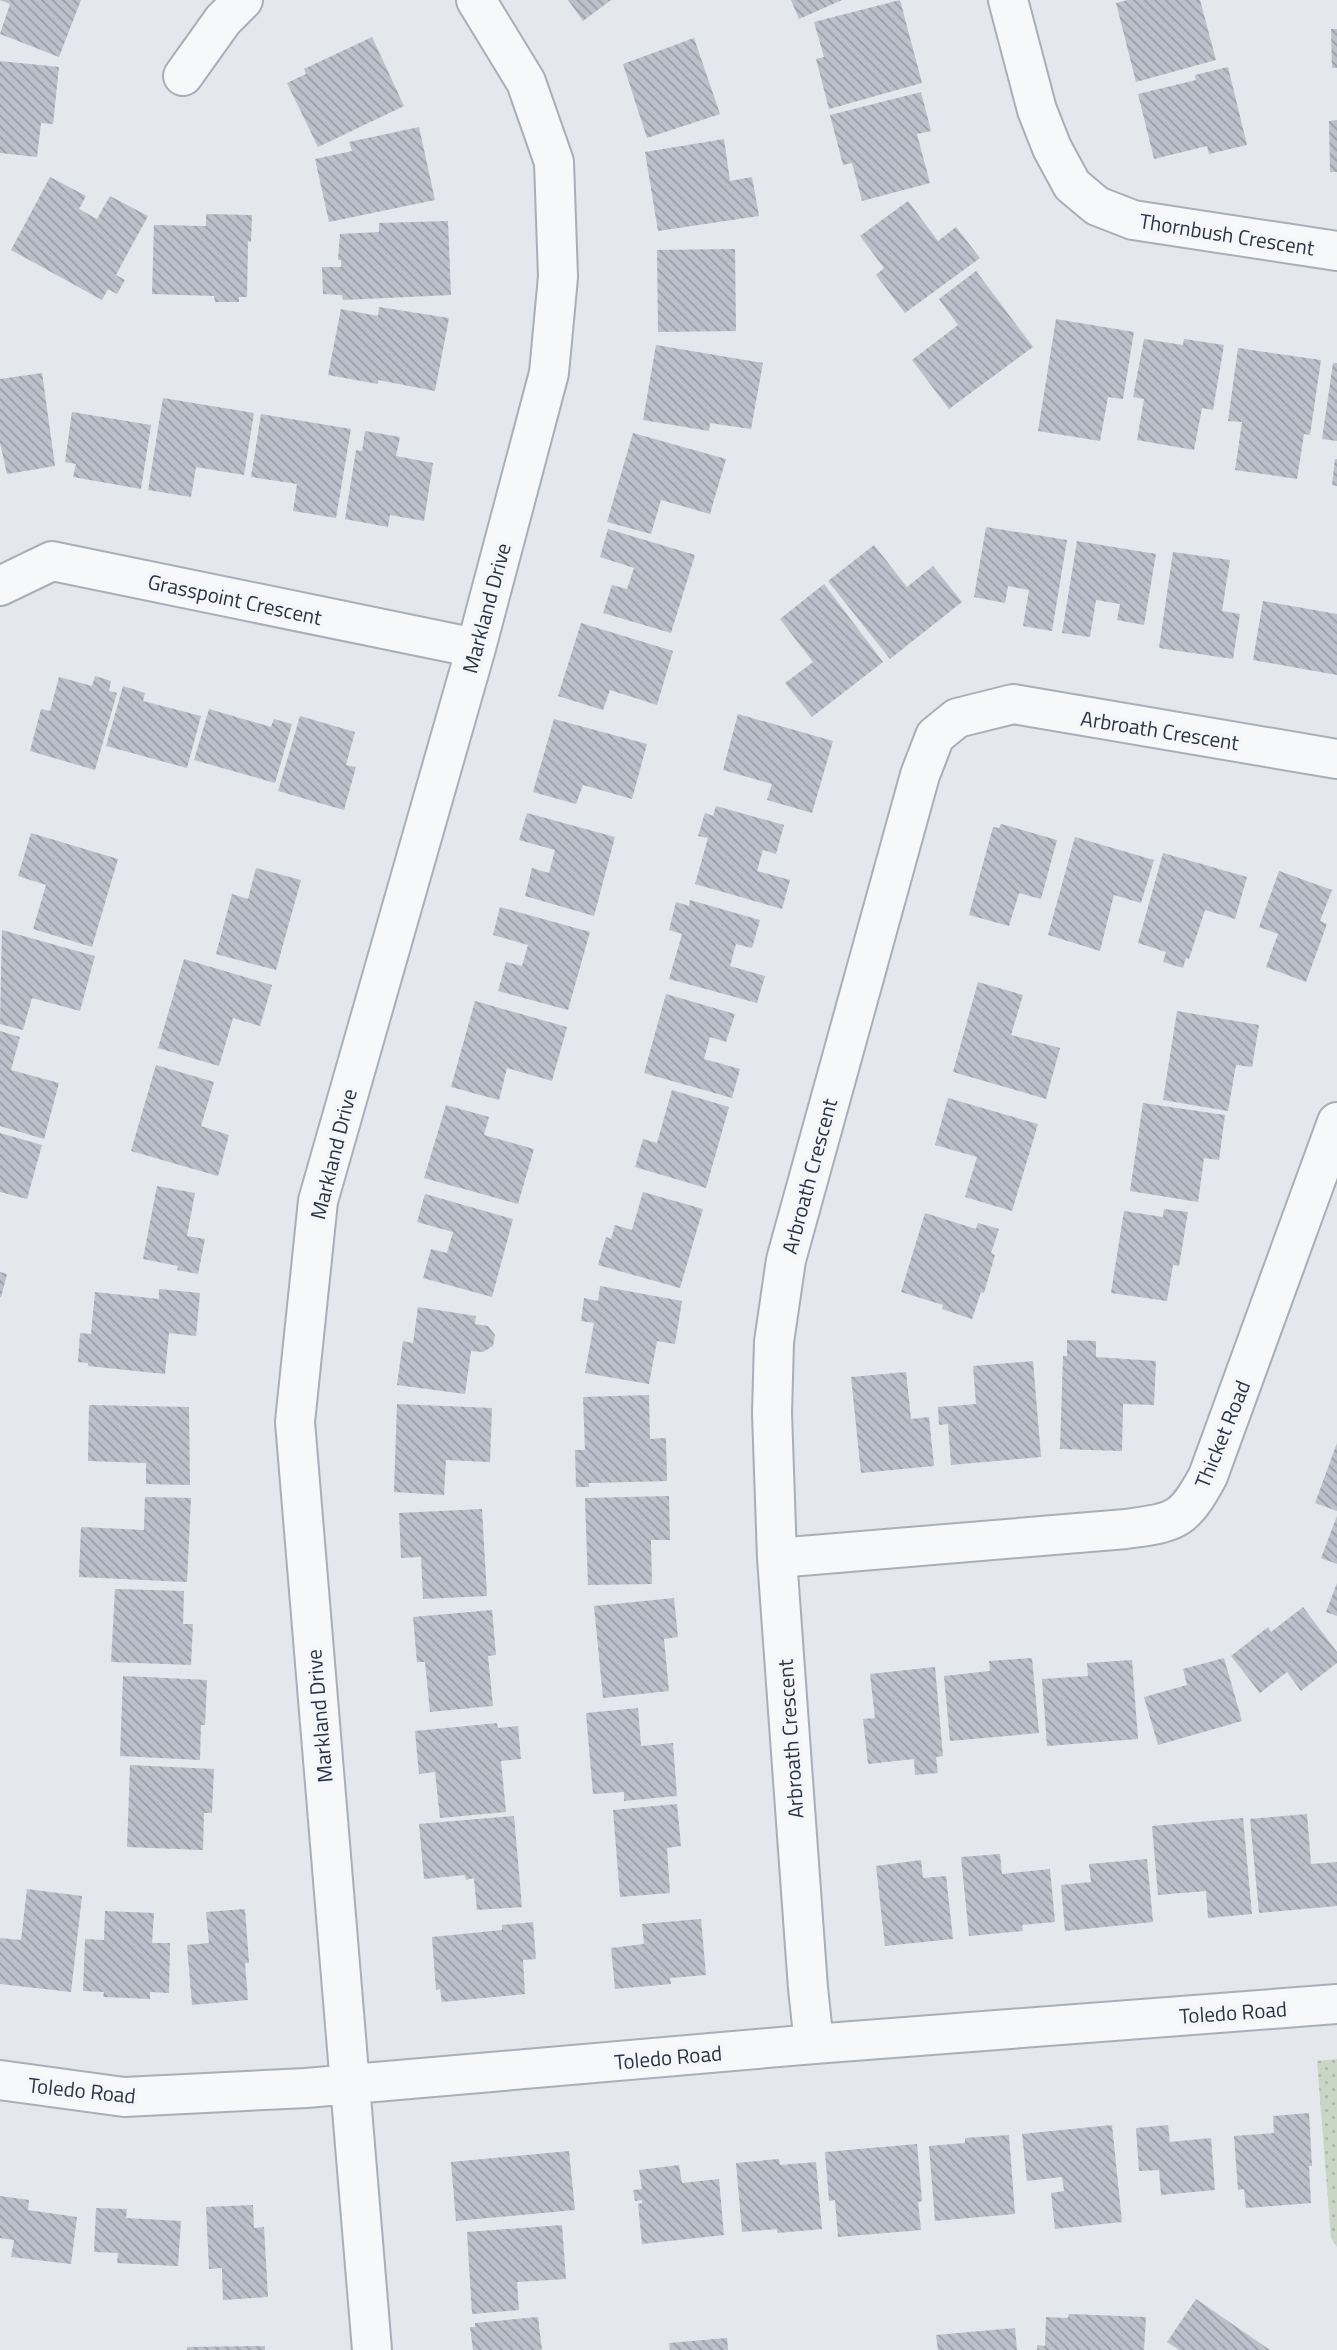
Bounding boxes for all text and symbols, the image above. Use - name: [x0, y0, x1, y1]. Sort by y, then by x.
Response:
- street label: Thornbush Crescent: [1137, 204, 1317, 264]
- street label: Markland Drive: [453, 539, 519, 677]
- street label: Grasspoint Crescent: [145, 565, 326, 633]
- street label: Arbroath Crescent: [1079, 702, 1242, 758]
- street label: Markland Drive: [301, 1085, 365, 1223]
- street label: Arbroath Crescent: [773, 1094, 845, 1257]
- street label: Thicket Road: [1186, 1375, 1258, 1493]
- street label: Markland Drive: [297, 1648, 341, 1784]
- street label: Arbroath Crescent: [768, 1658, 812, 1820]
- street label: Toledo Road: [1178, 1992, 1288, 2032]
- street label: Toledo Road: [613, 2036, 723, 2078]
- street label: Toledo Road: [27, 2068, 137, 2112]

